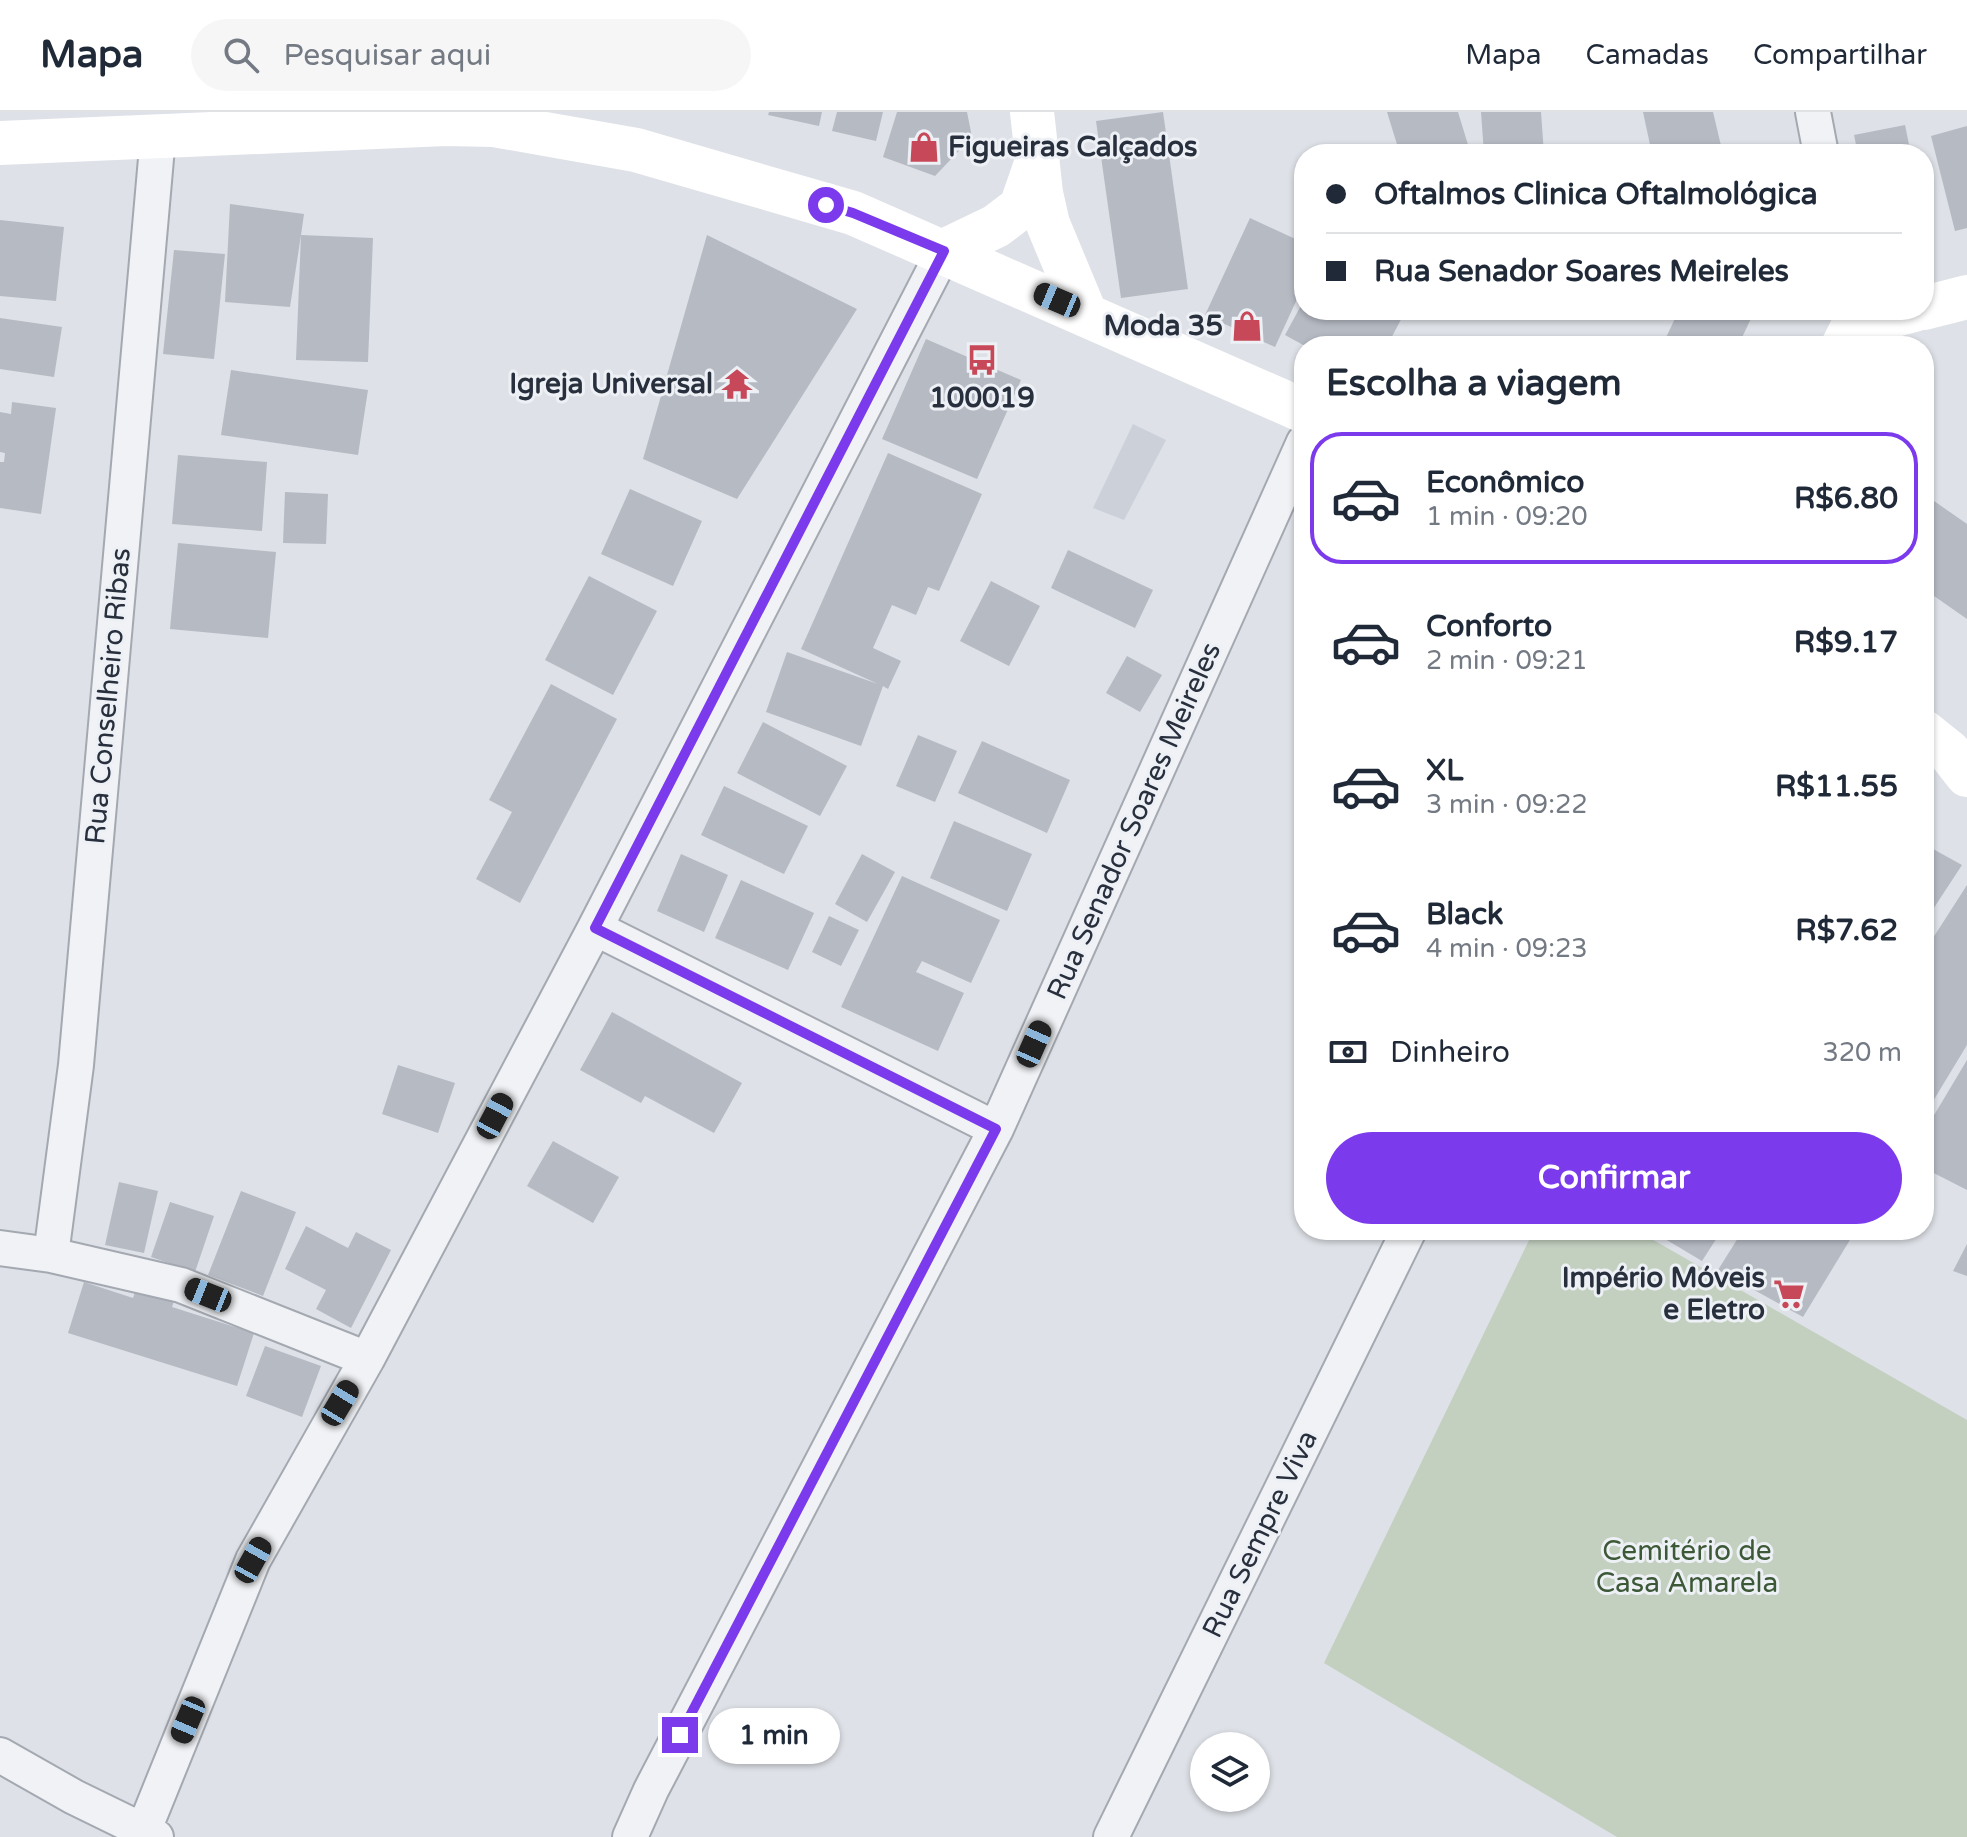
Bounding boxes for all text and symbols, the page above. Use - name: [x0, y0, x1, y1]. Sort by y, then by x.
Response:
- search box: [191, 19, 751, 91]
- text: Mapa: [40, 32, 143, 78]
- icon: search: [219, 33, 263, 77]
- text: Pesquisar aqui: [283, 37, 491, 74]
- text: Mapa: [1465, 38, 1541, 72]
- text: Camadas: [1585, 38, 1709, 72]
- text: Compartilhar: [1753, 38, 1927, 72]
- shop icon: Figueiras Calçados: [907, 130, 941, 164]
- place label: Figueiras Calçados: [948, 130, 1197, 164]
- text: Oftalmos Clinica Oftalmológica: [1374, 176, 1818, 213]
- route start: [808, 187, 844, 223]
- text: Rua Senador Soares Meireles: [1374, 253, 1789, 290]
- car: [1030, 280, 1084, 320]
- place label: Moda 35: [1103, 309, 1223, 343]
- shop icon: Moda 35: [1230, 309, 1264, 343]
- bus stop icon: 100019: [965, 343, 999, 377]
- text: Escolha a viagem: [1326, 362, 1621, 405]
- place label: Igreja Universal: [509, 367, 713, 401]
- temple icon: Igreja Universal: [720, 367, 754, 401]
- place label: 100019: [929, 381, 1035, 415]
- icon: car: [1330, 462, 1402, 534]
- text: Econômico: [1426, 464, 1584, 501]
- text: R$6.80: [1794, 480, 1898, 517]
- text: 1 min · 09:20: [1426, 501, 1588, 532]
- street label: Rua Conselheiro Ribas: [78, 546, 138, 846]
- icon: car: [1330, 606, 1402, 678]
- text: Conforto: [1426, 608, 1552, 645]
- text: R$9.17: [1794, 624, 1898, 661]
- street label: Rua Senador Soares Meireles: [1040, 637, 1228, 1005]
- text: 2 min · 09:21: [1426, 645, 1588, 676]
- icon: car: [1330, 750, 1402, 822]
- text: XL: [1426, 752, 1463, 789]
- text: R$11.55: [1775, 768, 1898, 805]
- text: 3 min · 09:22: [1426, 789, 1588, 820]
- icon: car: [1330, 894, 1402, 966]
- text: Black: [1426, 896, 1503, 933]
- text: R$7.62: [1795, 912, 1898, 949]
- text: 4 min · 09:23: [1426, 933, 1588, 964]
- car: [1013, 1017, 1055, 1071]
- icon: cash: [1326, 1030, 1370, 1074]
- text: Dinheiro: [1390, 1034, 1510, 1071]
- text: 320 m: [1822, 1037, 1902, 1068]
- car: [473, 1089, 517, 1143]
- button: Confirmar: [1326, 1132, 1902, 1224]
- place label: Império Móveis e Eletro: [1562, 1261, 1765, 1327]
- car: [181, 1275, 235, 1315]
- supermarket icon: Império Móveis e Eletro: [1772, 1277, 1806, 1311]
- car: [317, 1376, 363, 1430]
- street label: Rua Sempre Viva: [1195, 1425, 1325, 1643]
- car: [231, 1533, 275, 1587]
- park label: Cemitério de Casa Amarela: [1596, 1534, 1778, 1600]
- car: [168, 1693, 208, 1747]
- callout: 1 min: [708, 1707, 840, 1763]
- route end: [662, 1717, 698, 1753]
- text: 1 min: [739, 1720, 809, 1751]
- map controls: [1190, 1732, 1270, 1812]
- button: layers: [1190, 1732, 1270, 1812]

